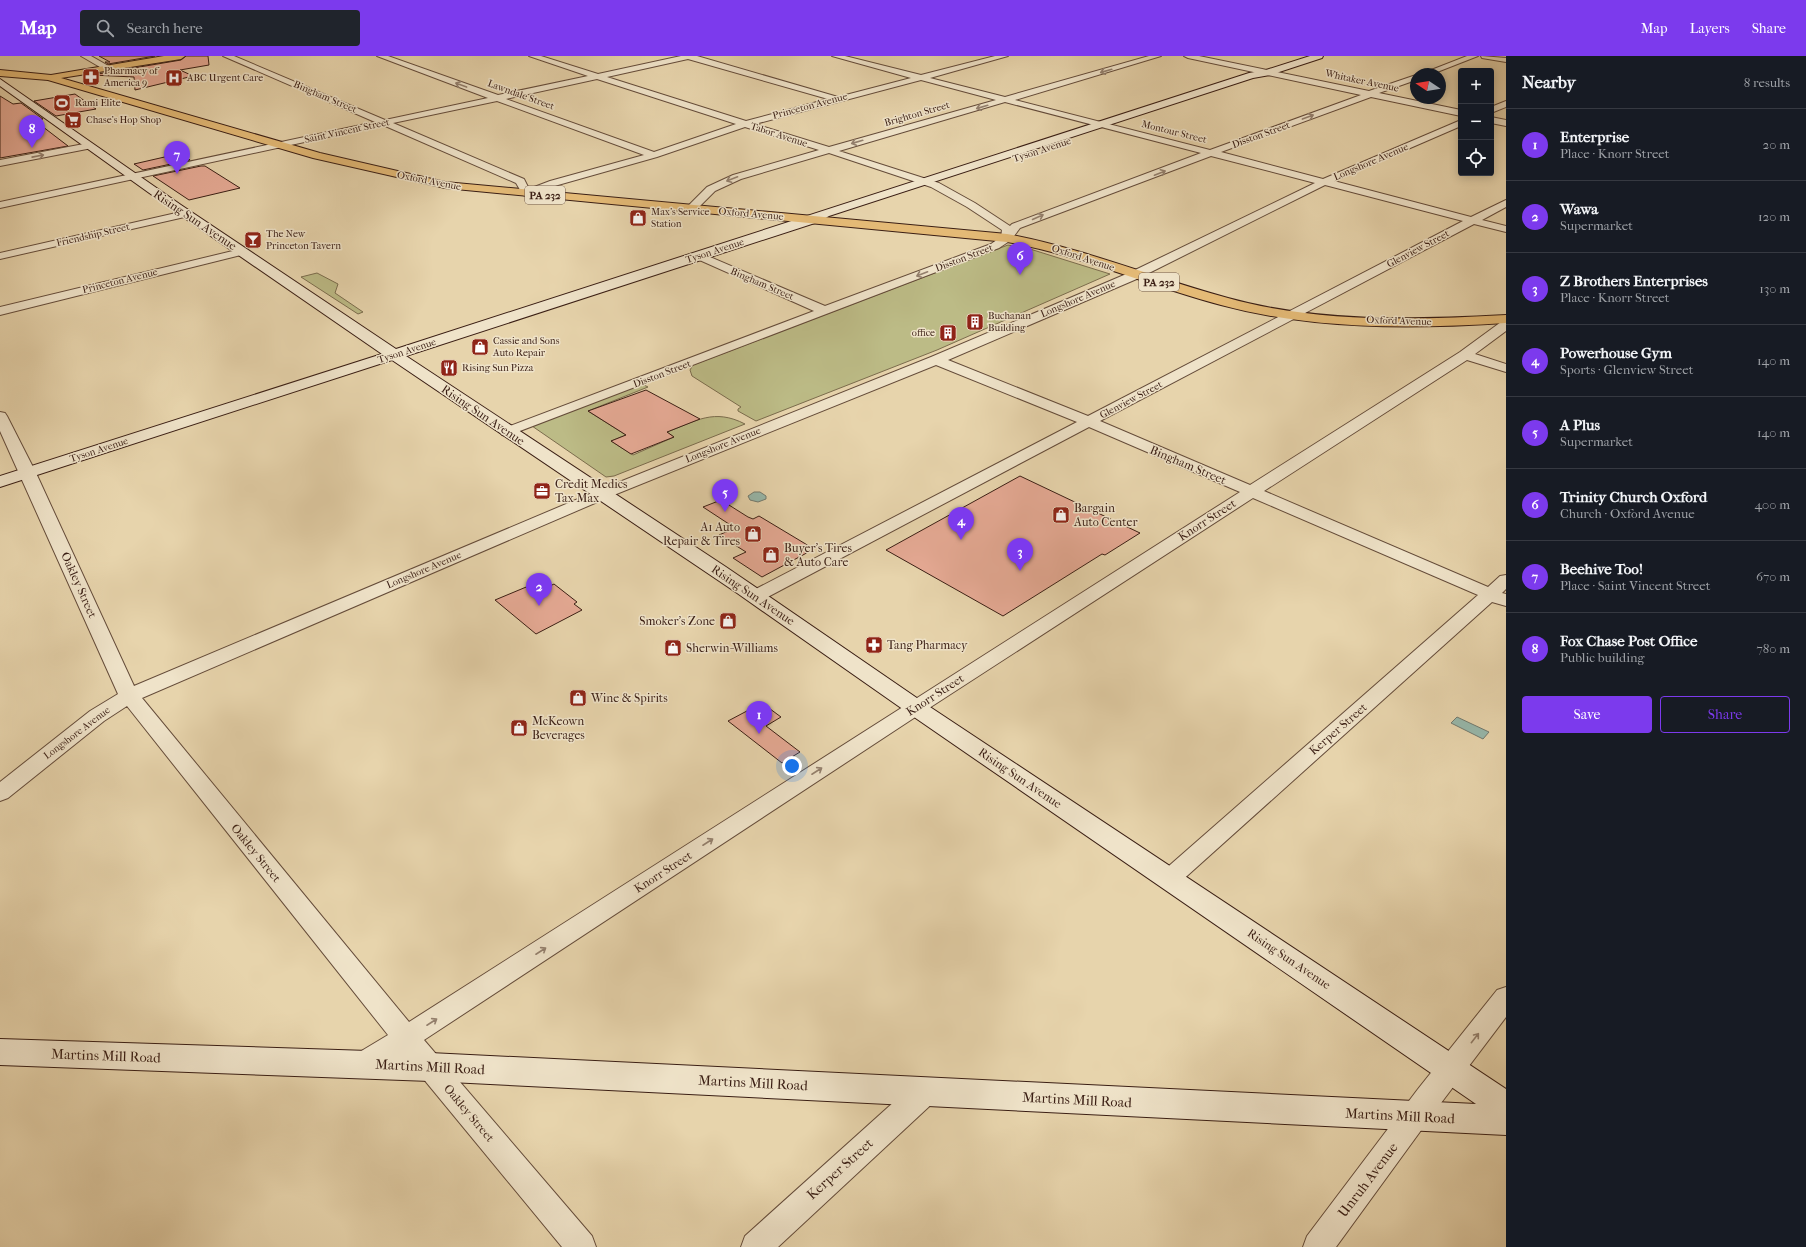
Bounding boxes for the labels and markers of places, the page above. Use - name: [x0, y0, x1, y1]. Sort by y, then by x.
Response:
- place label: Pharmacy of America 9: [103, 65, 160, 89]
- pharmacy icon: Pharmacy of America 9: [81, 67, 101, 87]
- hospital icon: ABC Urgent Care: [164, 68, 184, 88]
- place label: ABC Urgent Care: [186, 72, 263, 84]
- sports icon: Rami Elite: [52, 93, 72, 113]
- place label: Rami Elite: [75, 97, 121, 109]
- supermarket icon: Chase's Hop Shop: [63, 110, 83, 130]
- place label: Chase's Hop Shop: [86, 114, 162, 126]
- pin: 8: [19, 115, 45, 148]
- pin: 7: [164, 141, 190, 174]
- place label: Max's Service Station: [651, 206, 710, 230]
- shop icon: Max's Service Station: [628, 208, 648, 228]
- place label: The New Princeton Tavern: [266, 228, 341, 252]
- bar icon: The New Princeton Tavern: [243, 230, 263, 250]
- pin: 6: [1007, 242, 1033, 275]
- place label: Buchanan Building: [988, 310, 1031, 334]
- building icon: Buchanan Building: [965, 312, 985, 332]
- building icon: office: [938, 323, 958, 343]
- place label: office: [912, 327, 935, 339]
- place label: Cassie and Sons Auto Repair: [492, 335, 560, 359]
- shop icon: Cassie and Sons Auto Repair: [470, 337, 490, 357]
- restaurant icon: Rising Sun Pizza: [439, 358, 459, 378]
- place label: Rising Sun Pizza: [462, 362, 534, 374]
- place label: Credit Medics Tax Max: [555, 477, 628, 505]
- pin: 5: [712, 479, 738, 512]
- office icon: Credit Medics Tax Max: [532, 481, 552, 501]
- place label: Bargain Auto Center: [1073, 501, 1138, 529]
- shop icon: Bargain Auto Center: [1051, 505, 1071, 525]
- pin: 4: [948, 507, 974, 540]
- place label: A1 Auto Repair & Tires: [663, 520, 741, 548]
- shop icon: A1 Auto Repair & Tires: [743, 524, 763, 544]
- pin: 3: [1007, 538, 1033, 571]
- place label: Buyer's Tires & Auto Care: [784, 541, 852, 569]
- shop icon: Buyer's Tires & Auto Care: [761, 545, 781, 565]
- pin: 2: [526, 573, 552, 606]
- shop icon: Smoker's Zone: [718, 611, 738, 631]
- place label: Smoker's Zone: [639, 614, 715, 628]
- pharmacy icon: Tang Pharmacy: [864, 635, 884, 655]
- shop icon: Sherwin-Williams: [663, 638, 683, 658]
- place label: Tang Pharmacy: [887, 638, 968, 652]
- place label: Sherwin-Williams: [686, 641, 779, 655]
- shop icon: Wine & Spirits: [568, 688, 588, 708]
- place label: Wine & Spirits: [590, 691, 668, 705]
- pin: 1: [746, 701, 772, 734]
- place label: McKeown Beverages: [532, 714, 585, 742]
- shop icon: McKeown Beverages: [509, 718, 529, 738]

